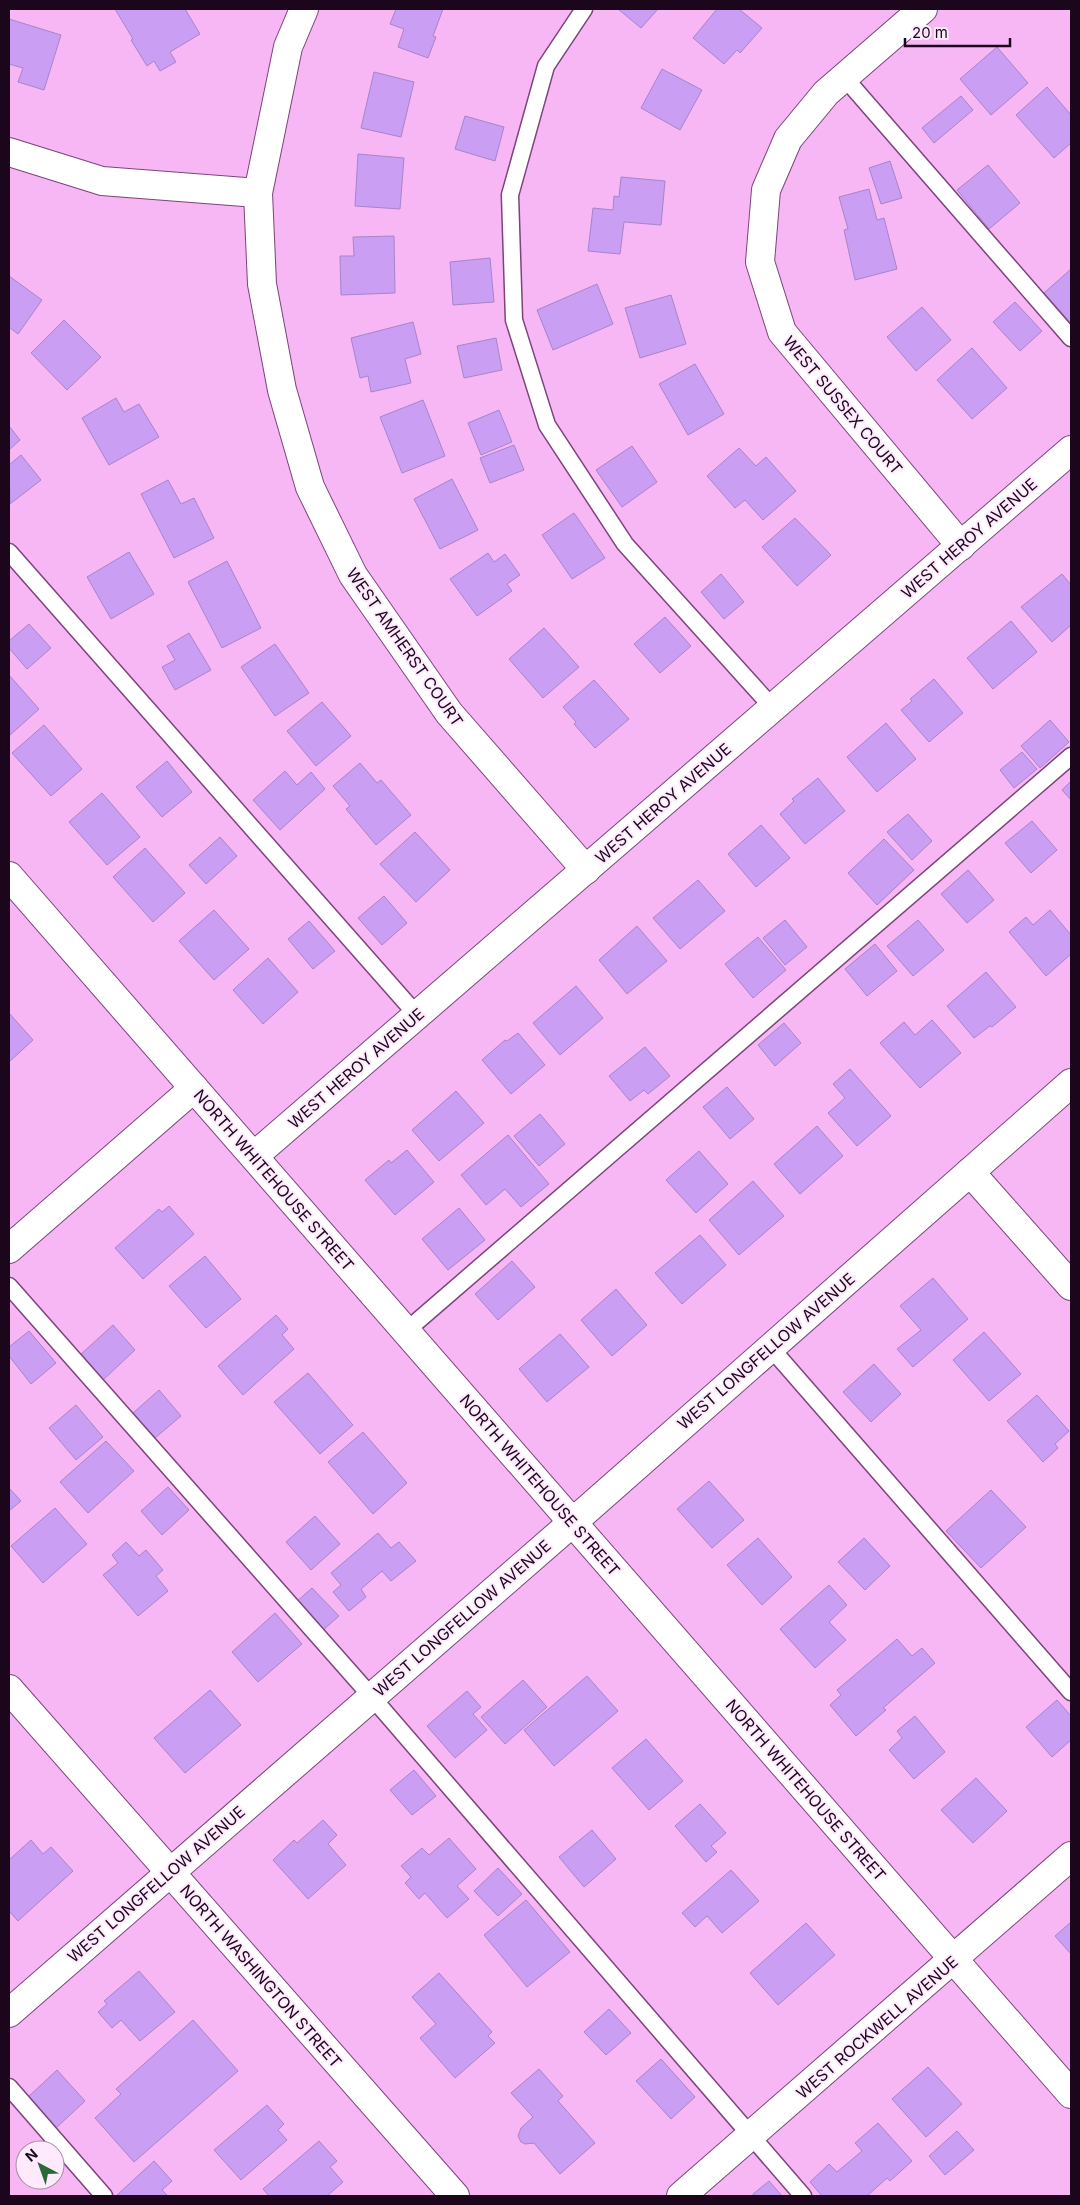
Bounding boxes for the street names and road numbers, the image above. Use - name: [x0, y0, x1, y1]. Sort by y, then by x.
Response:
- street label: WEST SUSSEX COURT: [779, 332, 907, 478]
- street label: WEST HEROY AVENUE: [897, 474, 1041, 602]
- street label: WEST AMHERST COURT: [343, 564, 467, 730]
- street label: WEST HEROY AVENUE: [591, 739, 735, 867]
- street label: WEST HEROY AVENUE: [284, 1004, 428, 1132]
- street label: NORTH WHITEHOUSE STREET: [190, 1085, 358, 1275]
- street label: WEST LONGFELLOW AVENUE: [673, 1268, 859, 1434]
- street label: NORTH WHITEHOUSE STREET: [456, 1390, 624, 1580]
- street label: WEST LONGFELLOW AVENUE: [369, 1535, 555, 1701]
- street label: NORTH WHITEHOUSE STREET: [722, 1695, 890, 1885]
- street label: WEST LONGFELLOW AVENUE: [63, 1801, 249, 1967]
- street label: NORTH WASHINGTON STREET: [176, 1880, 346, 2072]
- street label: WEST ROCKWELL AVENUE: [792, 1951, 962, 2103]

